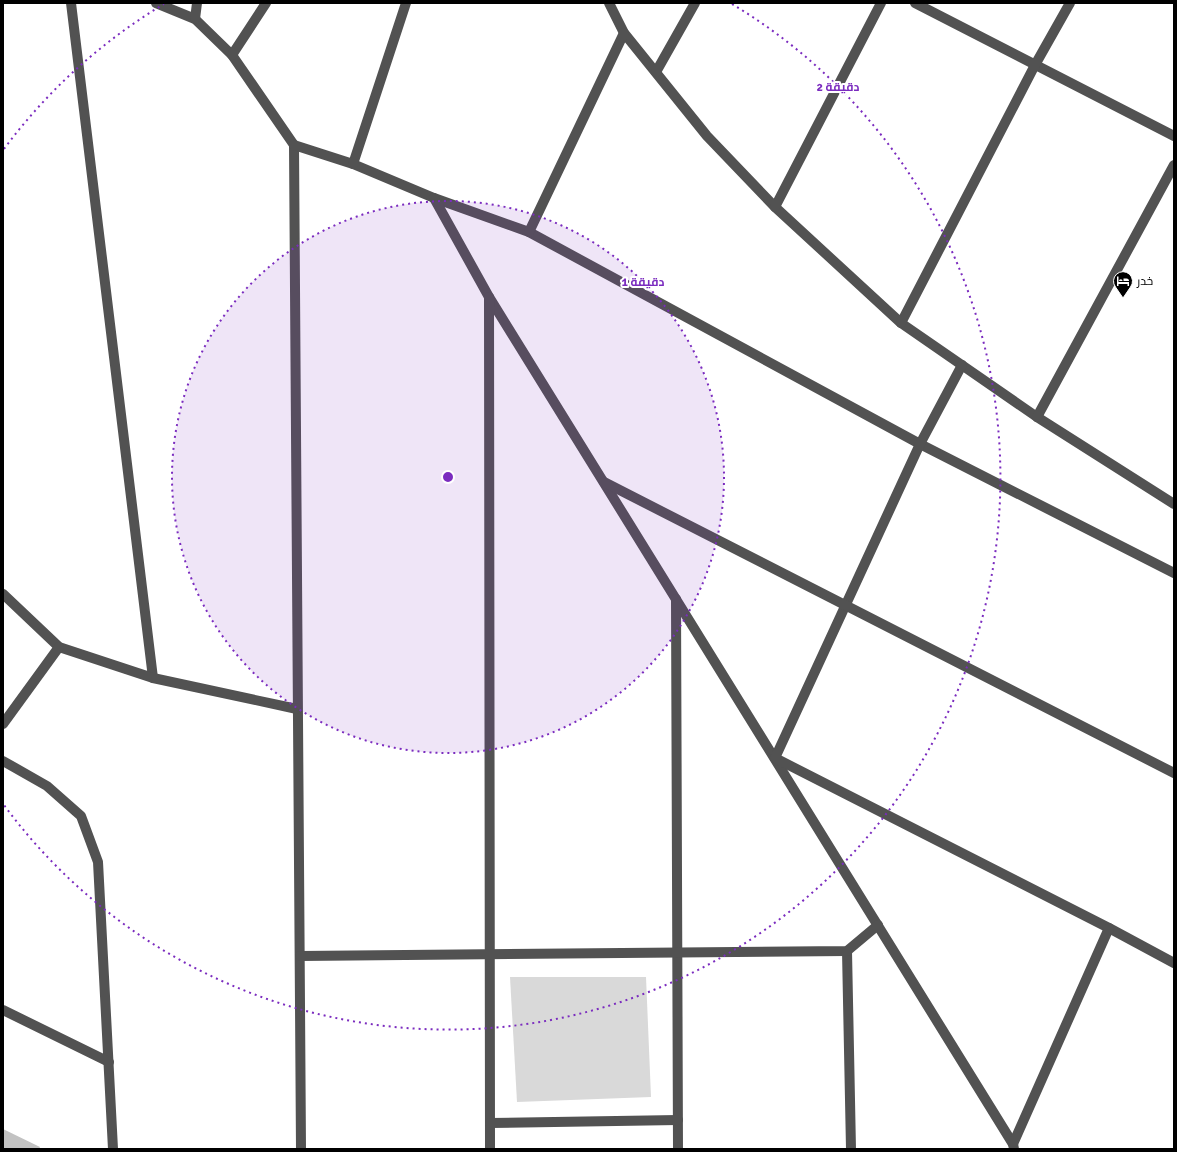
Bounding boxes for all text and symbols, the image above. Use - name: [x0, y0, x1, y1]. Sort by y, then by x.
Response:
- text: 2 دقيقة: [816, 80, 860, 95]
- hotel icon: خدر: [1112, 270, 1134, 298]
- place label: خدر: [1136, 274, 1153, 289]
- text: 1 دقيقة: [621, 275, 665, 290]
- centre of rings: [441, 470, 455, 484]

